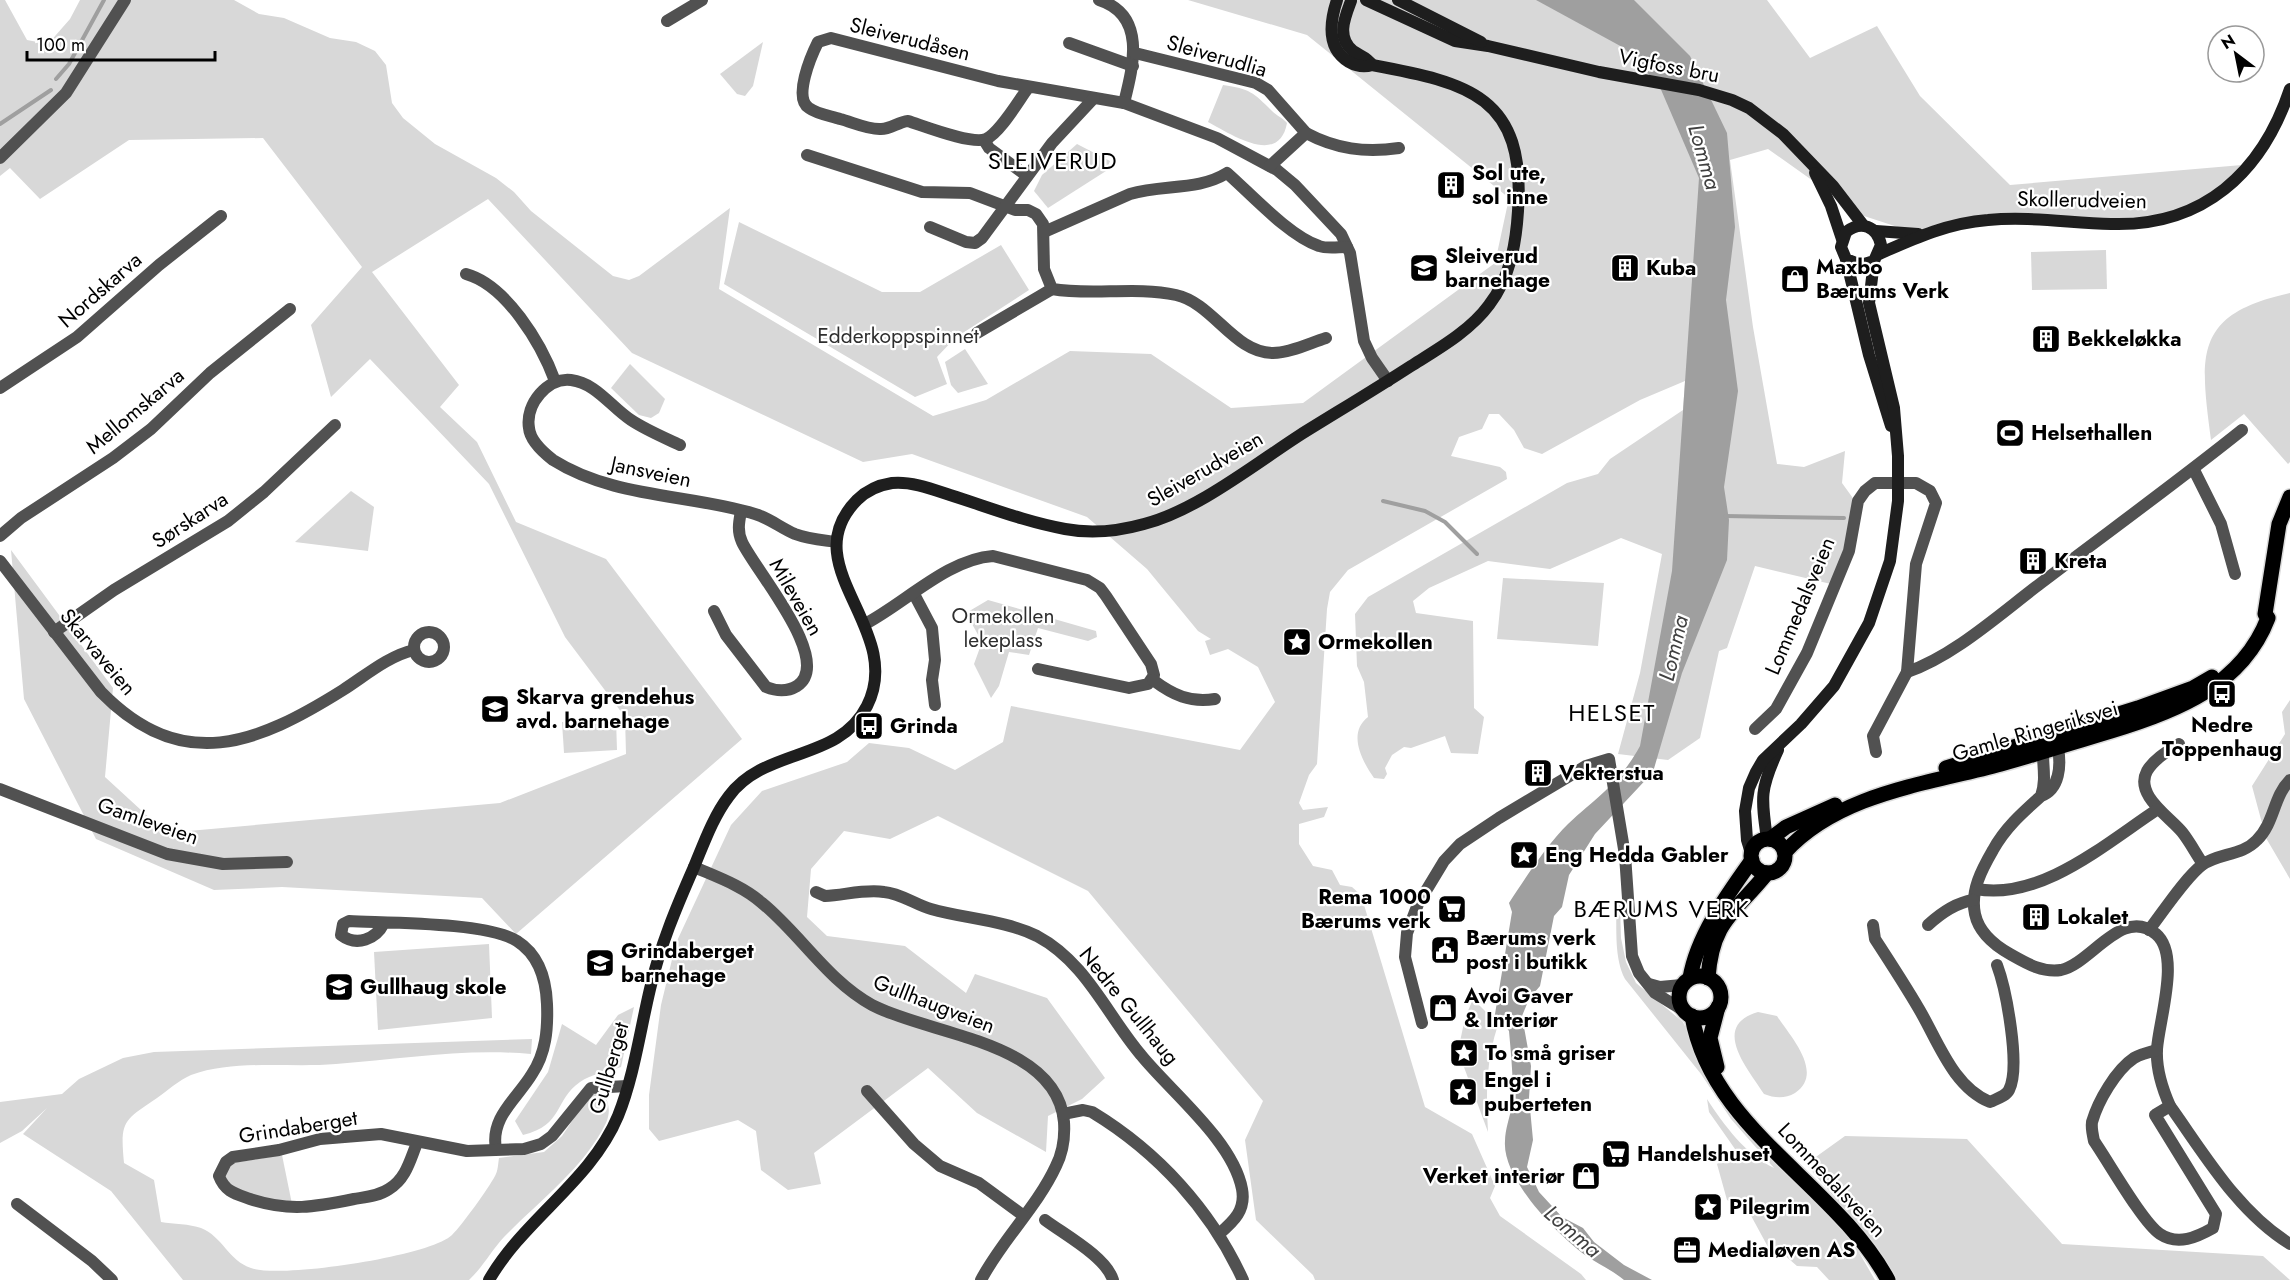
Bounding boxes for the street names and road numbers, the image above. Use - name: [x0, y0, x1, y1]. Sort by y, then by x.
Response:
- street label: Sleiverudåsen: [847, 10, 973, 68]
- street label: Sleiverudlia: [1163, 27, 1271, 85]
- street label: Vigfoss bru: [1616, 42, 1722, 90]
- street label: Skollerudveien: [2017, 184, 2147, 216]
- street label: Nordskarva: [52, 245, 148, 335]
- street label: Mellomskarva: [79, 361, 191, 461]
- street label: Sleiverudveien: [1141, 424, 1269, 514]
- street label: Jansveien: [605, 448, 694, 495]
- street label: Sørskarva: [146, 484, 234, 556]
- street label: Lommedalsveien: [1758, 533, 1842, 679]
- street label: Mileveien: [762, 553, 830, 641]
- street label: Skarvaveien: [53, 602, 143, 702]
- street label: Gamle Ringeriksvei: [1949, 693, 2121, 769]
- street label: Gamleveien: [93, 790, 203, 852]
- street label: Nedre Gullhaug: [1072, 941, 1186, 1071]
- street label: Gullhaugveien: [869, 967, 999, 1041]
- street label: Gullberget: [582, 1018, 636, 1118]
- street label: Grindaberget: [237, 1103, 359, 1151]
- street label: Lommedalsveien: [1771, 1116, 1893, 1244]

